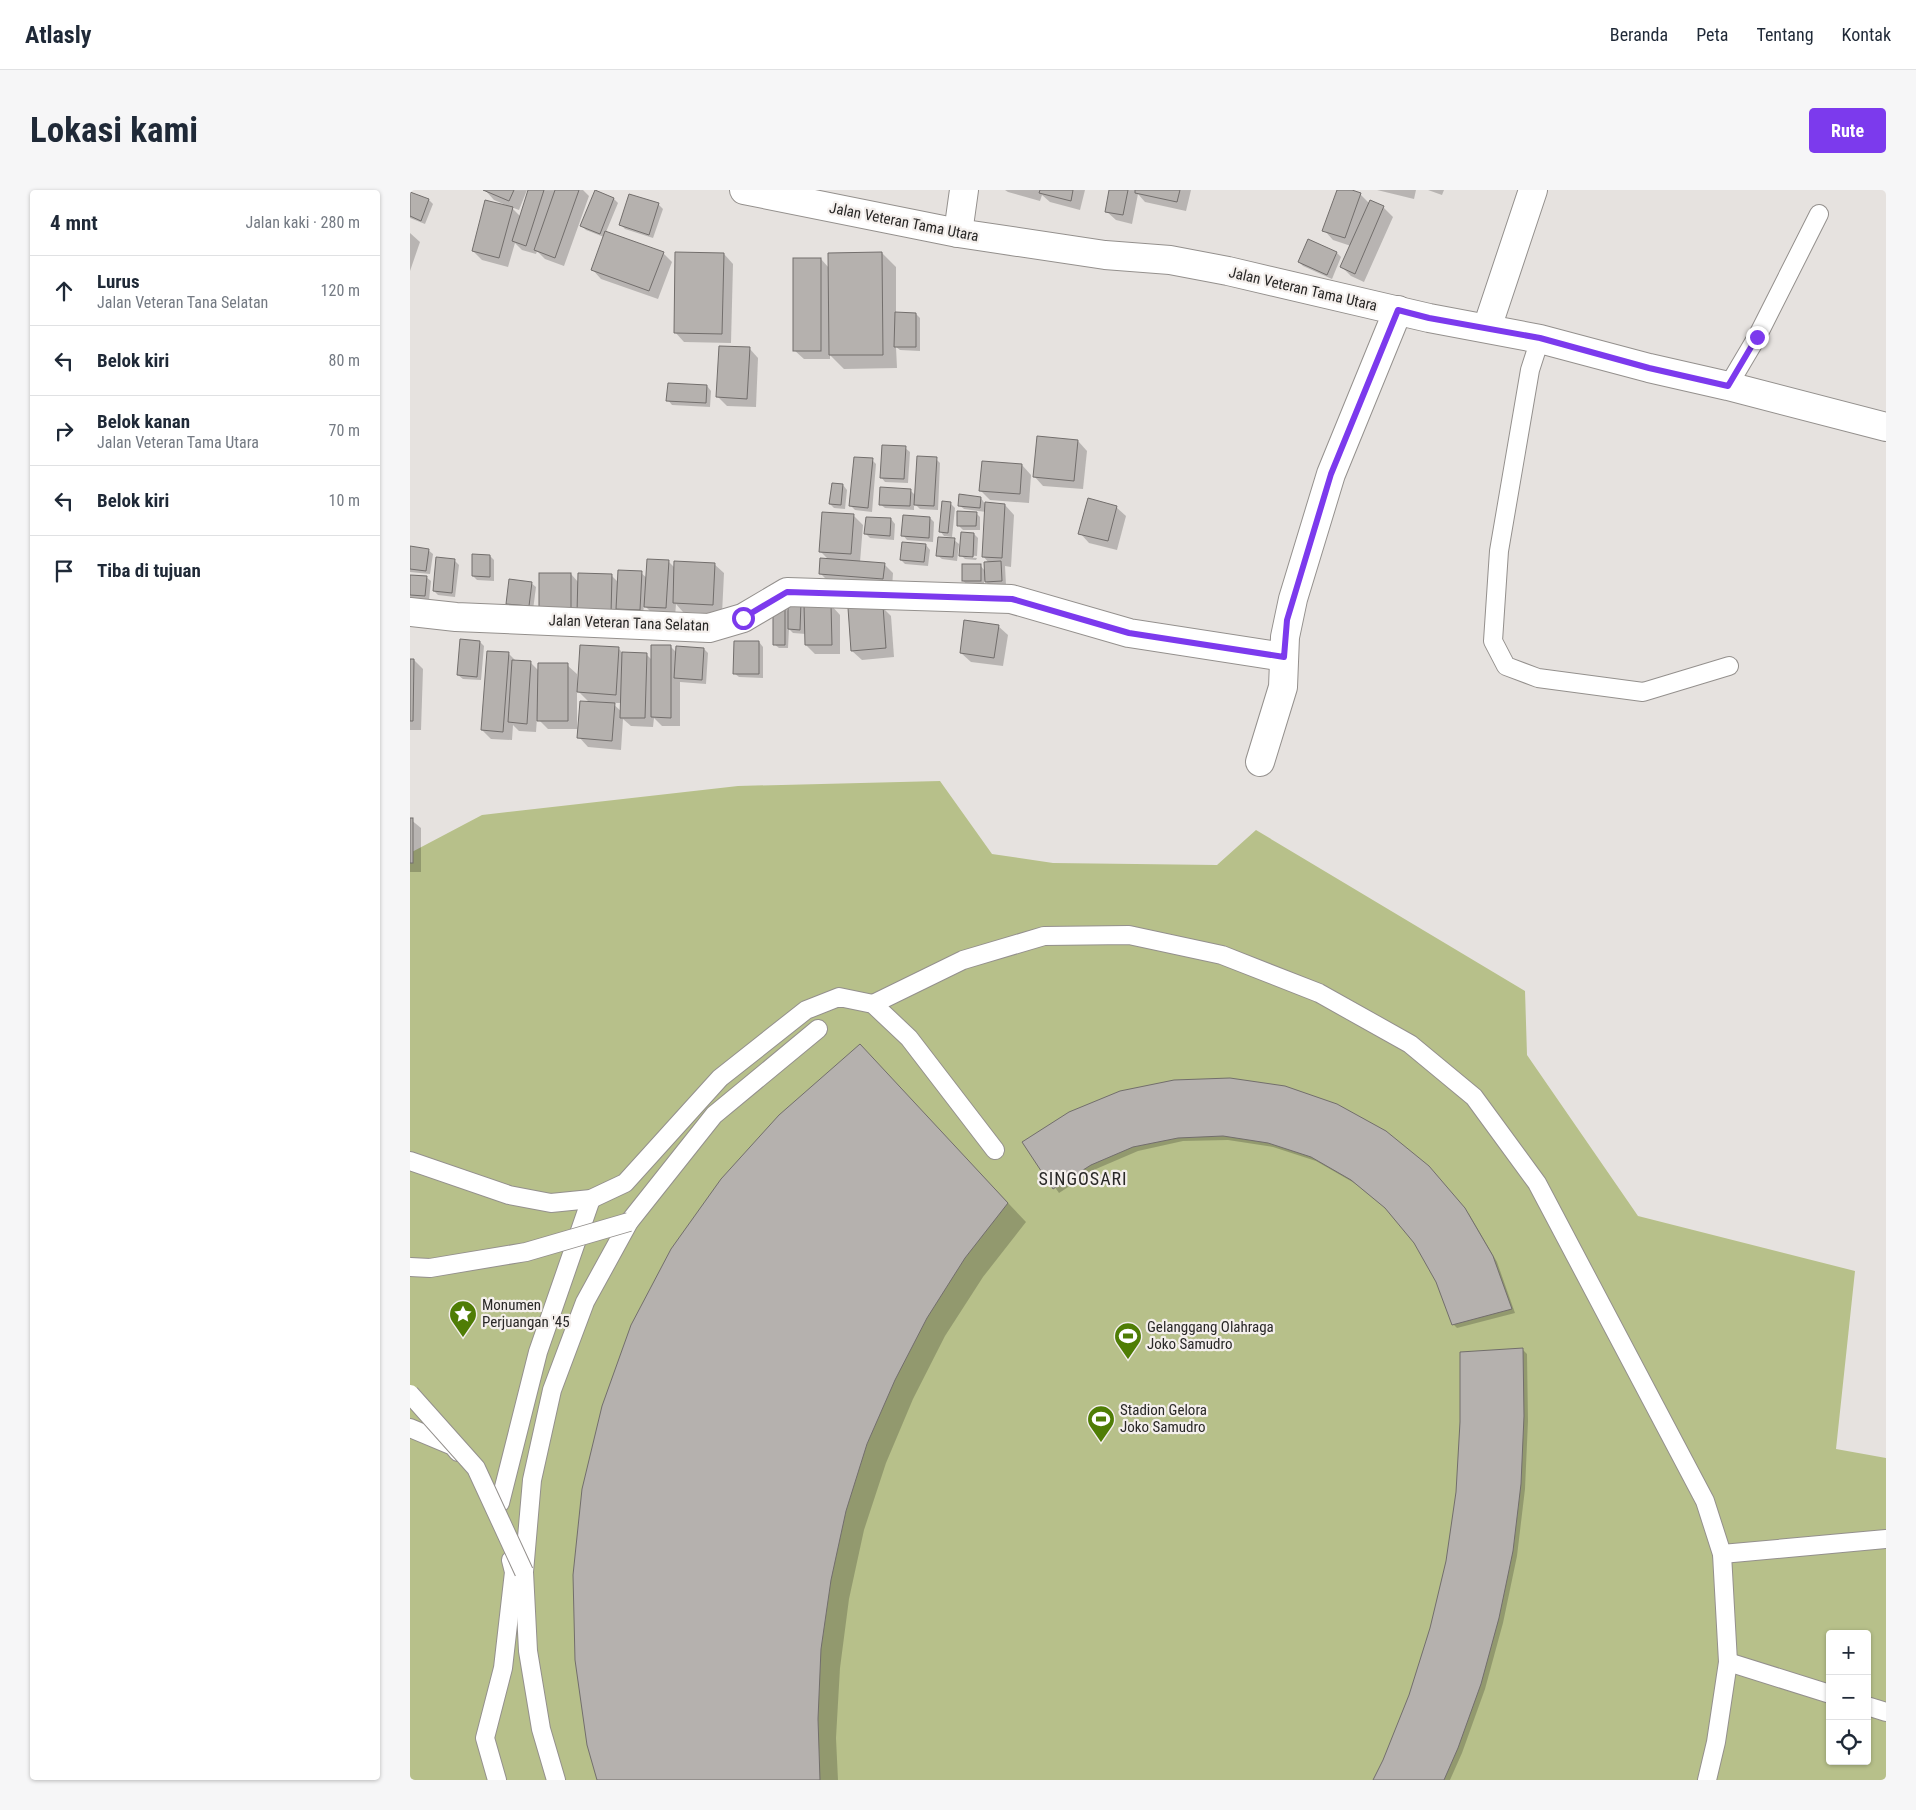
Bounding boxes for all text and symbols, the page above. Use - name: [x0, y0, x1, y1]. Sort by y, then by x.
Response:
- text: Atlasly: [25, 21, 91, 49]
- text: Beranda: [1610, 24, 1668, 45]
- text: Peta: [1696, 24, 1728, 45]
- text: Tentang: [1756, 24, 1814, 45]
- text: Kontak: [1842, 24, 1891, 45]
- button: Rute: [1809, 108, 1886, 153]
- text: Lokasi kami: [30, 110, 198, 151]
- street label: Jalan Veteran Tama Utara: [828, 199, 980, 245]
- text: 4 mnt: [50, 211, 98, 235]
- text: Jalan kaki · 280 m: [245, 213, 360, 232]
- street label: Jalan Veteran Tama Utara: [1227, 263, 1379, 315]
- text: Lurus: [97, 270, 140, 293]
- icon: ahead: [50, 277, 78, 305]
- text: 120 m: [321, 281, 360, 300]
- text: Jalan Veteran Tana Selatan: [97, 293, 268, 312]
- route end: [1746, 326, 1769, 349]
- icon: left: [50, 347, 78, 375]
- text: Belok kiri: [97, 349, 169, 372]
- text: 80 m: [328, 351, 360, 370]
- text: Belok kanan: [97, 410, 190, 433]
- icon: right: [50, 417, 78, 445]
- text: 70 m: [328, 421, 360, 440]
- text: Jalan Veteran Tama Utara: [97, 433, 259, 452]
- icon: left: [50, 487, 78, 515]
- text: Belok kiri: [97, 489, 169, 512]
- text: 10 m: [328, 491, 360, 510]
- icon: arrive: [50, 557, 78, 585]
- text: Tiba di tujuan: [97, 559, 201, 582]
- route start: [732, 607, 755, 630]
- street label: Jalan Veteran Tana Selatan: [548, 611, 710, 635]
- district label: SINGOSARI: [1038, 1168, 1128, 1189]
- place label: Monumen Perjuangan '45: [482, 1296, 570, 1331]
- place icon: Monumen Perjuangan '45: [448, 1299, 478, 1338]
- place label: Gelanggang Olahraga Joko Samudro: [1147, 1318, 1274, 1353]
- sports icon: Gelanggang Olahraga Joko Samudro: [1113, 1321, 1143, 1360]
- place label: Stadion Gelora Joko Samudro: [1120, 1401, 1207, 1436]
- sports icon: Stadion Gelora Joko Samudro: [1086, 1404, 1116, 1443]
- map controls: [1826, 1630, 1871, 1765]
- button: +: [1826, 1630, 1871, 1675]
- button: −: [1826, 1675, 1871, 1720]
- button: locate: [1826, 1720, 1871, 1765]

